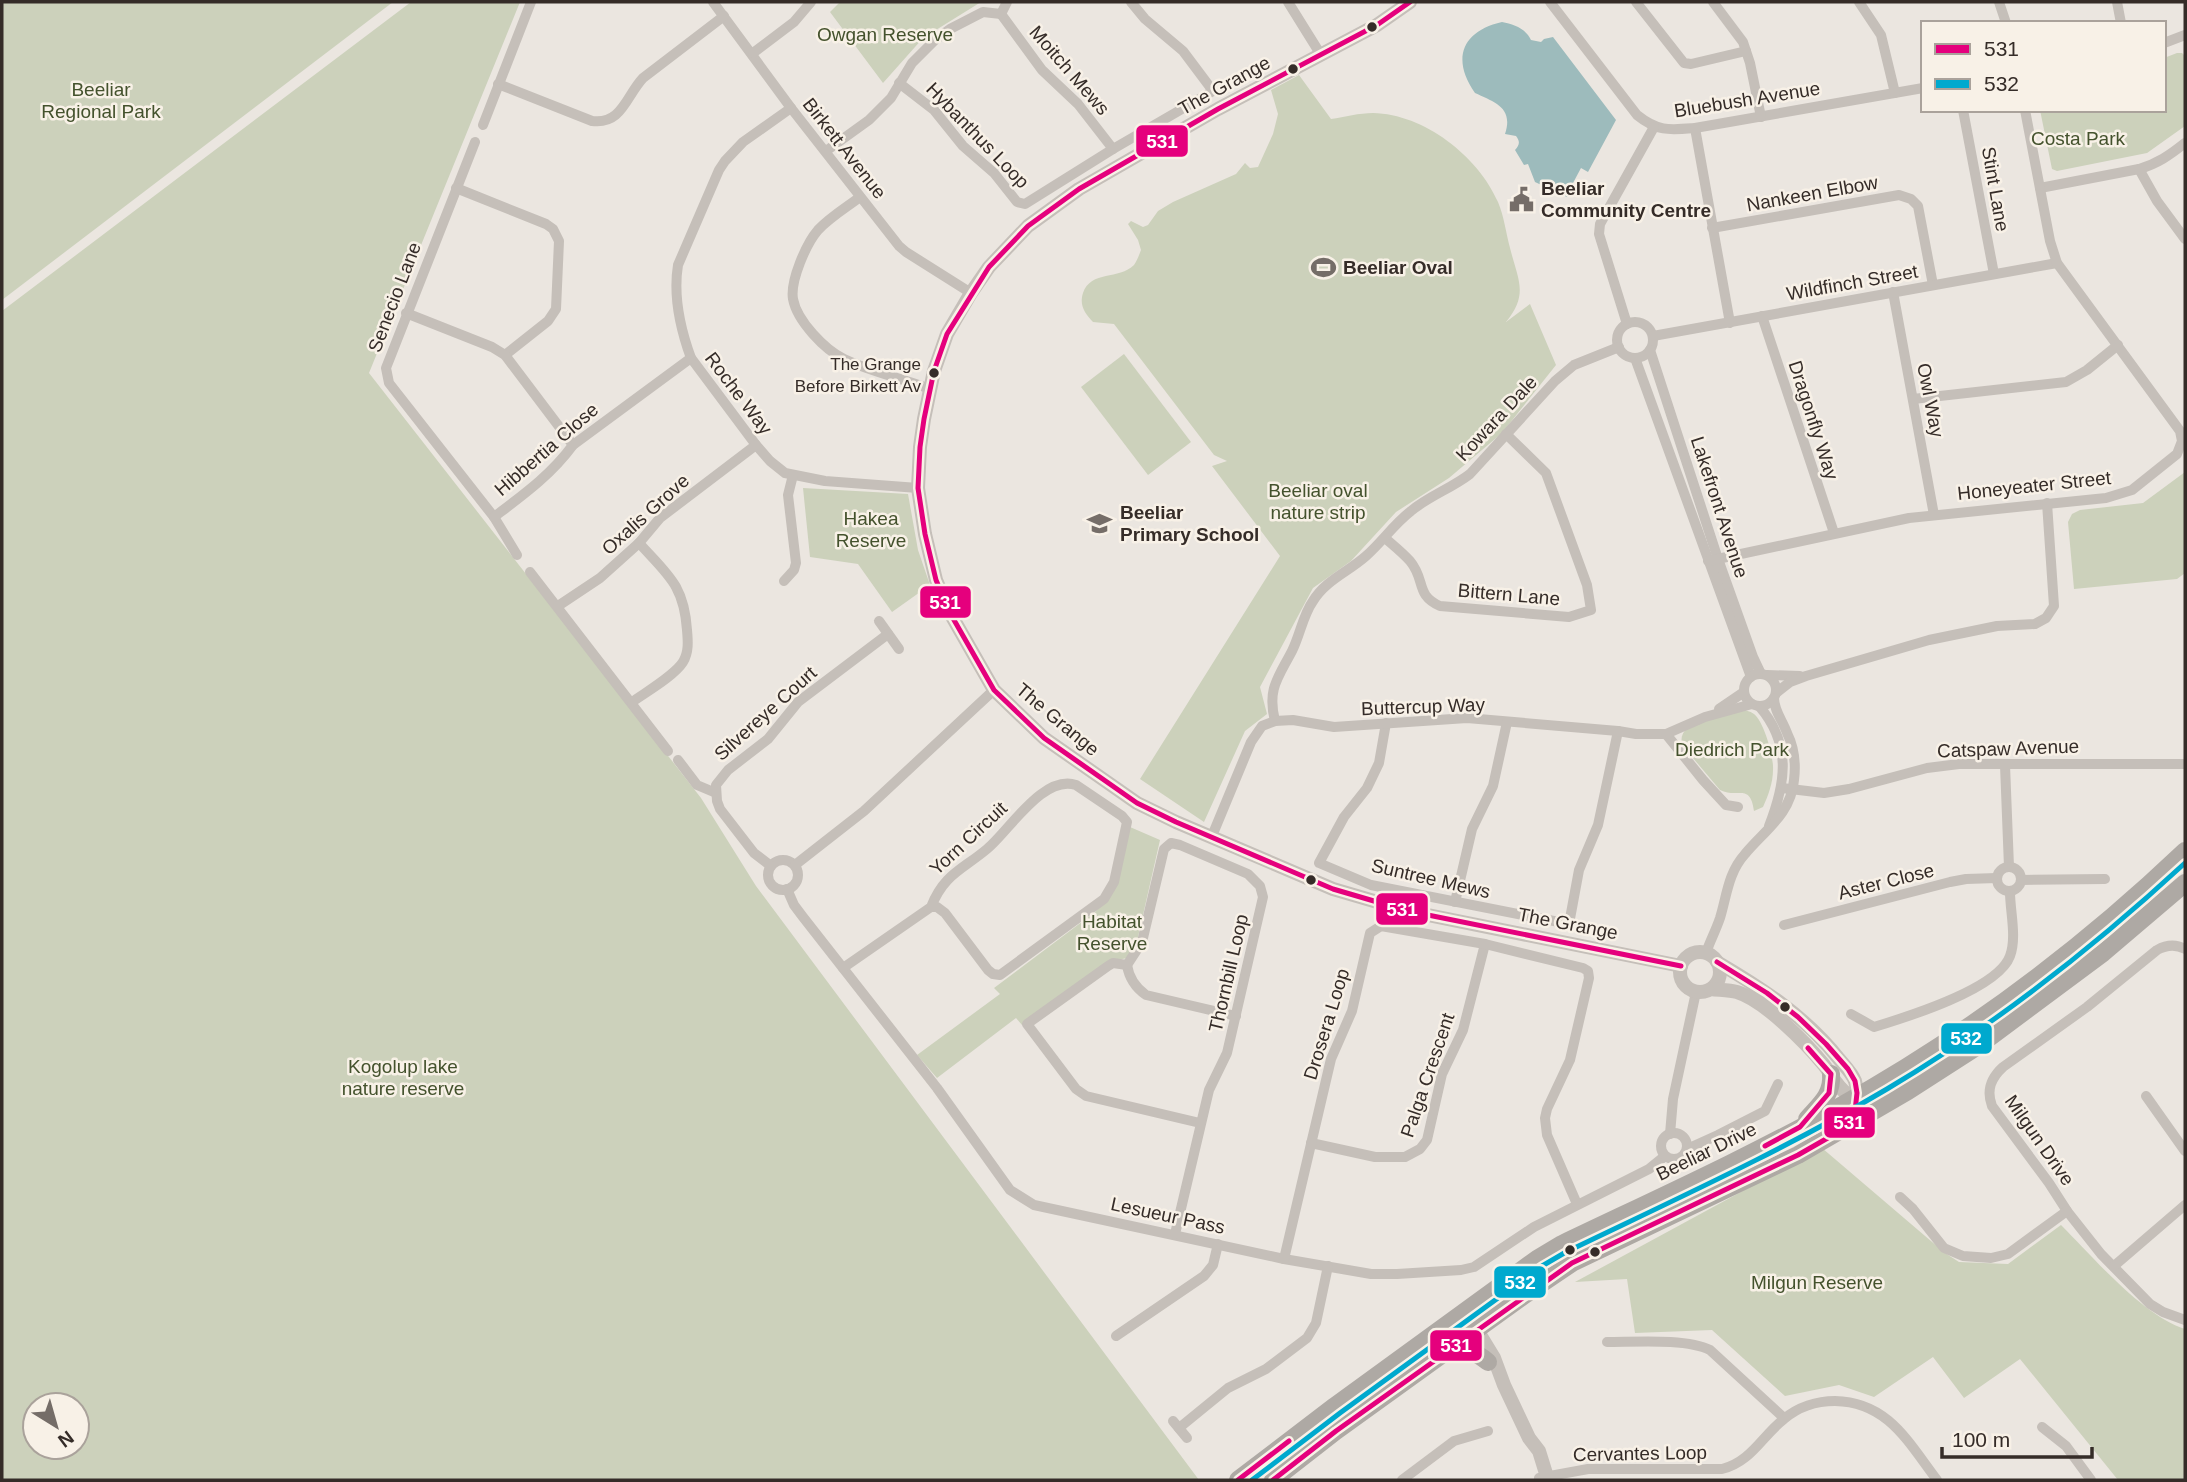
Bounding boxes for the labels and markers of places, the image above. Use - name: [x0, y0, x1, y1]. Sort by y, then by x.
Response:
- unlabelled marker: [1365, 20, 1379, 34]
- unlabelled marker: [1286, 62, 1300, 76]
- place label: Beeliar Community Centre: [1541, 178, 1711, 221]
- public building icon: Beeliar Community Centre: [1507, 185, 1535, 213]
- sports icon: Beeliar Oval: [1309, 253, 1337, 281]
- place label: Beeliar Oval: [1343, 257, 1453, 278]
- place label: The Grange Before Birkett Av: [795, 355, 921, 396]
- marker: The Grange Before Birkett Av: [927, 366, 941, 380]
- place label: Beeliar Primary School: [1120, 502, 1259, 545]
- school or university icon: Beeliar Primary School: [1086, 509, 1114, 537]
- unlabelled marker: [1304, 873, 1318, 887]
- unlabelled marker: [1778, 1000, 1792, 1014]
- unlabelled marker: [1563, 1243, 1577, 1257]
- unlabelled marker: [1588, 1245, 1602, 1259]

